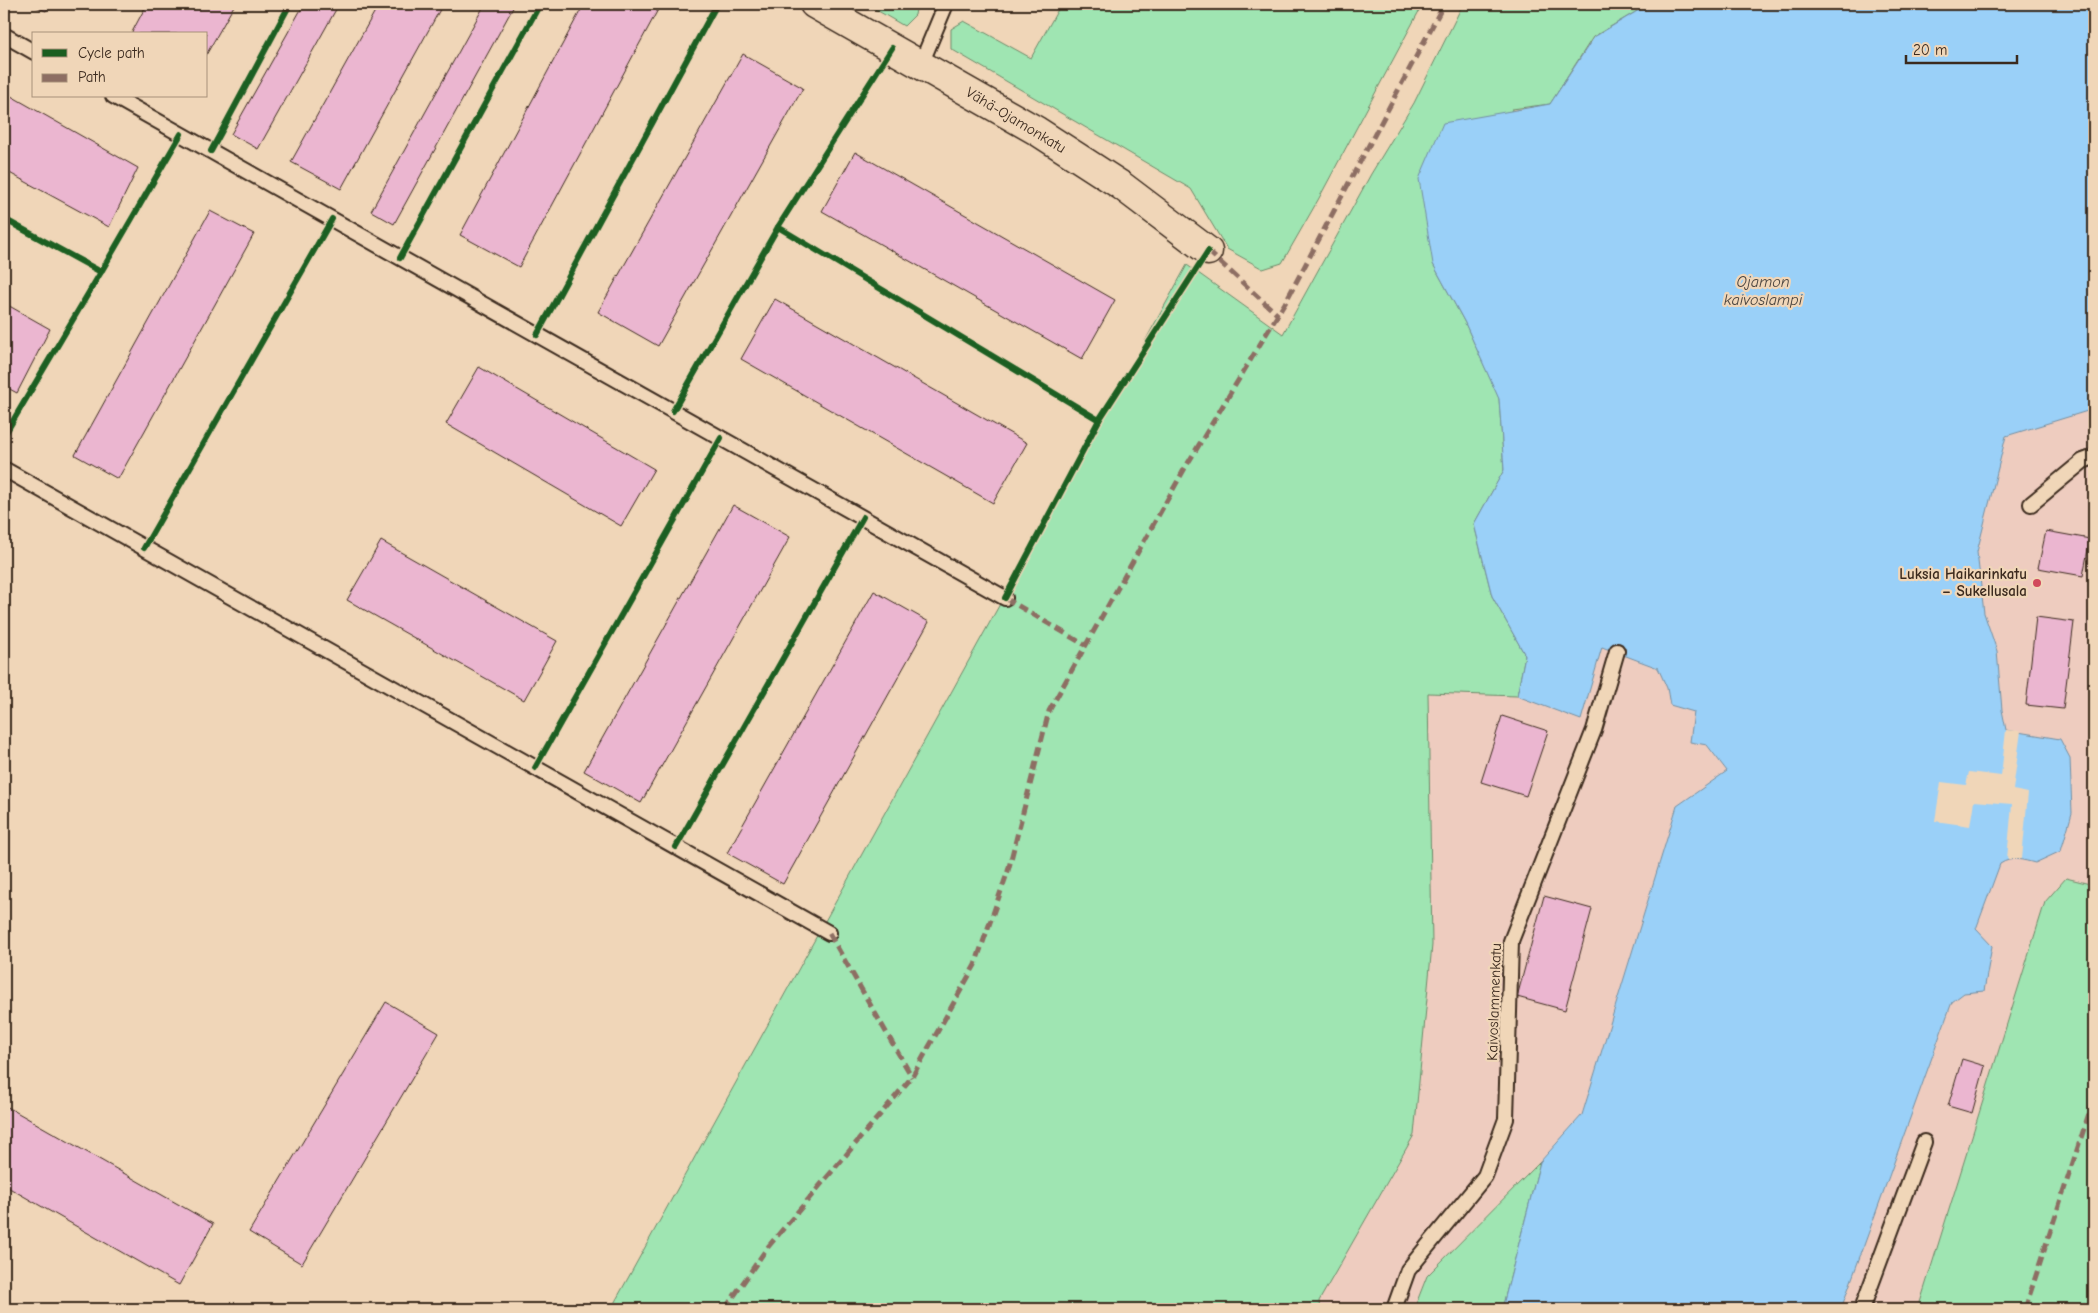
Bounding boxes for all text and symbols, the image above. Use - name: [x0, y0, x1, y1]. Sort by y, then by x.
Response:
- legend: [32, 32, 208, 98]
- scale bar: [1906, 32, 2017, 64]
- text: 20 m: [1913, 41, 1947, 59]
- text: Cycle path: [78, 44, 145, 62]
- text: Path: [78, 68, 106, 86]
- street label: Vähä-Ojamonkatu: [963, 83, 1069, 157]
- water label: Ojamon kaivoslampi: [1724, 273, 1803, 309]
- place label: Luksia Haikarinkatu – Sukellusala: [1899, 565, 2027, 600]
- marker: Luksia Haikarinkatu – Sukellusala: [2031, 577, 2043, 589]
- street label: Kaivoslammenkatu: [1483, 943, 1505, 1061]

